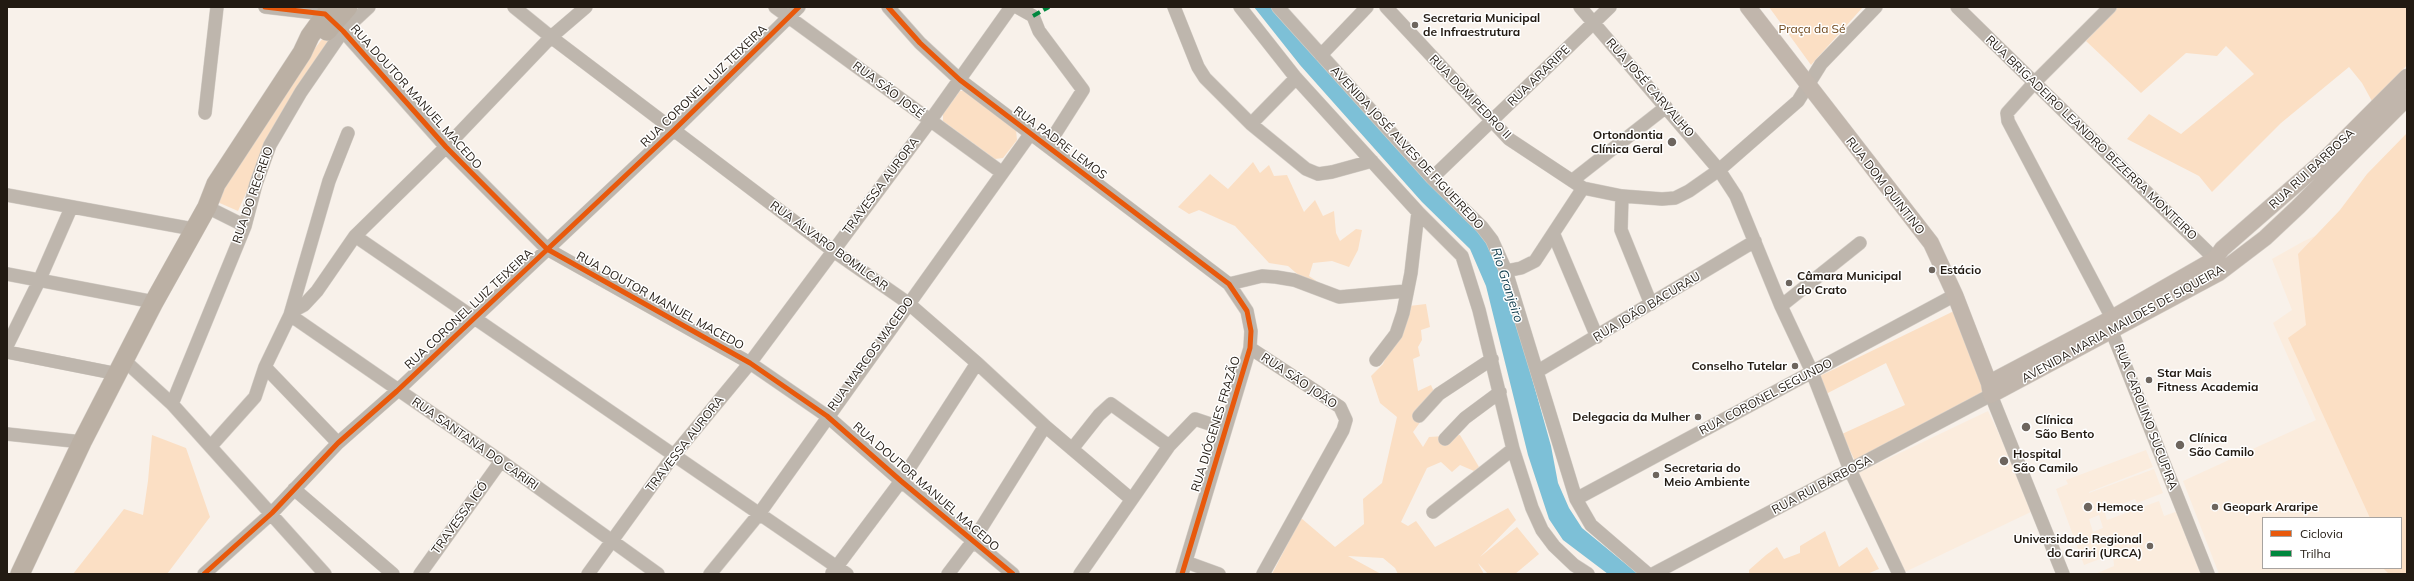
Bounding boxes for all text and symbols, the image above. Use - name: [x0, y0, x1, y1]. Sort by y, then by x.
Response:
- place label: Secretaria Municipal de Infraestrutura: [1423, 11, 1540, 39]
- marker: Secretaria Municipal de Infraestrutura: [1410, 20, 1420, 30]
- street label: RUA DOUTOR MANUEL MACEDO: [347, 22, 485, 172]
- street label: RUA CORONEL LUIZ TEIXEIRA: [638, 22, 770, 150]
- park label: Praça da Sé: [1779, 22, 1845, 36]
- street label: RUA BRIGADEIRO LEANDRO BEZERRA MONTEIRO: [1982, 33, 2200, 243]
- street label: RUA JOSÉ CARVALHO: [1603, 36, 1697, 140]
- street label: RUA ARARIPE: [1505, 43, 1573, 109]
- street label: RUA DOM PEDRO II: [1426, 52, 1514, 142]
- street label: RUA SÃO JOSÉ: [850, 59, 926, 121]
- street label: AVENIDA JOSÉ ALVES DE FIGUEIREDO: [1327, 63, 1487, 233]
- street label: RUA PADRE LEMOS: [1011, 103, 1109, 183]
- street label: RUA RUI BARBOSA: [2266, 126, 2358, 212]
- place label: Ortondontia Clínica Geral: [1591, 128, 1663, 156]
- street label: TRAVESSA AURORA: [840, 135, 922, 237]
- street label: RUA DOM QUINTINO: [1843, 135, 1927, 237]
- marker: Ortondontia Clínica Geral: [1666, 136, 1678, 148]
- street label: RUA DO RECREIO: [230, 145, 276, 245]
- street label: RUA ÁLVARO BOMILCAR: [767, 198, 891, 294]
- street label: RUA CORONEL LUIZ TEIXEIRA: [402, 246, 536, 372]
- water label: Rio Granjeiro: [1488, 246, 1526, 324]
- street label: RUA DOUTOR MANUEL MACEDO: [574, 249, 746, 353]
- street label: AVENIDA MARIA MAILDES DE SIQUEIRA: [2019, 262, 2227, 386]
- place label: Estácio: [1940, 263, 1981, 277]
- marker: Estácio: [1927, 265, 1937, 275]
- street label: RUA JOÃO BACURAU: [1591, 269, 1703, 345]
- place label: Câmara Municipal do Crato: [1797, 269, 1901, 297]
- marker: Câmara Municipal do Crato: [1784, 278, 1794, 288]
- street label: RUA MARCOS MACEDO: [825, 295, 917, 413]
- street label: RUA CAROLINO SUCUPIRA: [2111, 342, 2181, 492]
- street label: RUA SÃO JOÃO: [1258, 350, 1340, 412]
- street label: RUA DIÓGENES FRAZÃO: [1188, 354, 1244, 494]
- street label: RUA CORONEL SEGUNDO: [1697, 356, 1835, 438]
- place label: Conselho Tutelar: [1691, 359, 1787, 373]
- marker: Conselho Tutelar: [1790, 361, 1800, 371]
- place label: Star Mais Fitness Academia: [2157, 366, 2258, 394]
- marker: Star Mais Fitness Academia: [2144, 375, 2154, 385]
- street label: TRAVESSA AURORA: [643, 393, 727, 495]
- street label: RUA SANTANA DO CARIRI: [409, 395, 541, 493]
- place label: Delegacia da Mulher: [1572, 410, 1690, 424]
- marker: Delegacia da Mulher: [1693, 412, 1703, 422]
- place label: Clínica São Bento: [2035, 413, 2094, 441]
- street label: RUA DOUTOR MANUEL MACEDO: [850, 419, 1002, 555]
- marker: Clínica São Bento: [2020, 421, 2032, 433]
- place label: Clínica São Camilo: [2189, 431, 2254, 459]
- marker: Clínica São Camilo: [2174, 439, 2186, 451]
- place label: Hospital São Camilo: [2013, 447, 2078, 475]
- street label: RUA RUI BARBOSA: [1770, 453, 1874, 517]
- marker: Hospital São Camilo: [1998, 455, 2010, 467]
- place label: Secretaria do Meio Ambiente: [1664, 461, 1750, 489]
- marker: Secretaria do Meio Ambiente: [1651, 470, 1661, 480]
- street label: TRAVESSA ICÓ: [429, 479, 491, 557]
- place label: Hemoce: [2097, 500, 2143, 514]
- place label: Geopark Araripe: [2223, 500, 2318, 514]
- marker: Hemoce: [2082, 501, 2094, 513]
- marker: Geopark Araripe: [2210, 502, 2220, 512]
- legend: [2262, 517, 2402, 569]
- text: Ciclovia: [2300, 526, 2343, 541]
- place label: Universidade Regional do Cariri (URCA): [2013, 532, 2142, 560]
- marker: Universidade Regional do Cariri (URCA): [2145, 541, 2155, 551]
- text: Trilha: [2300, 546, 2331, 561]

